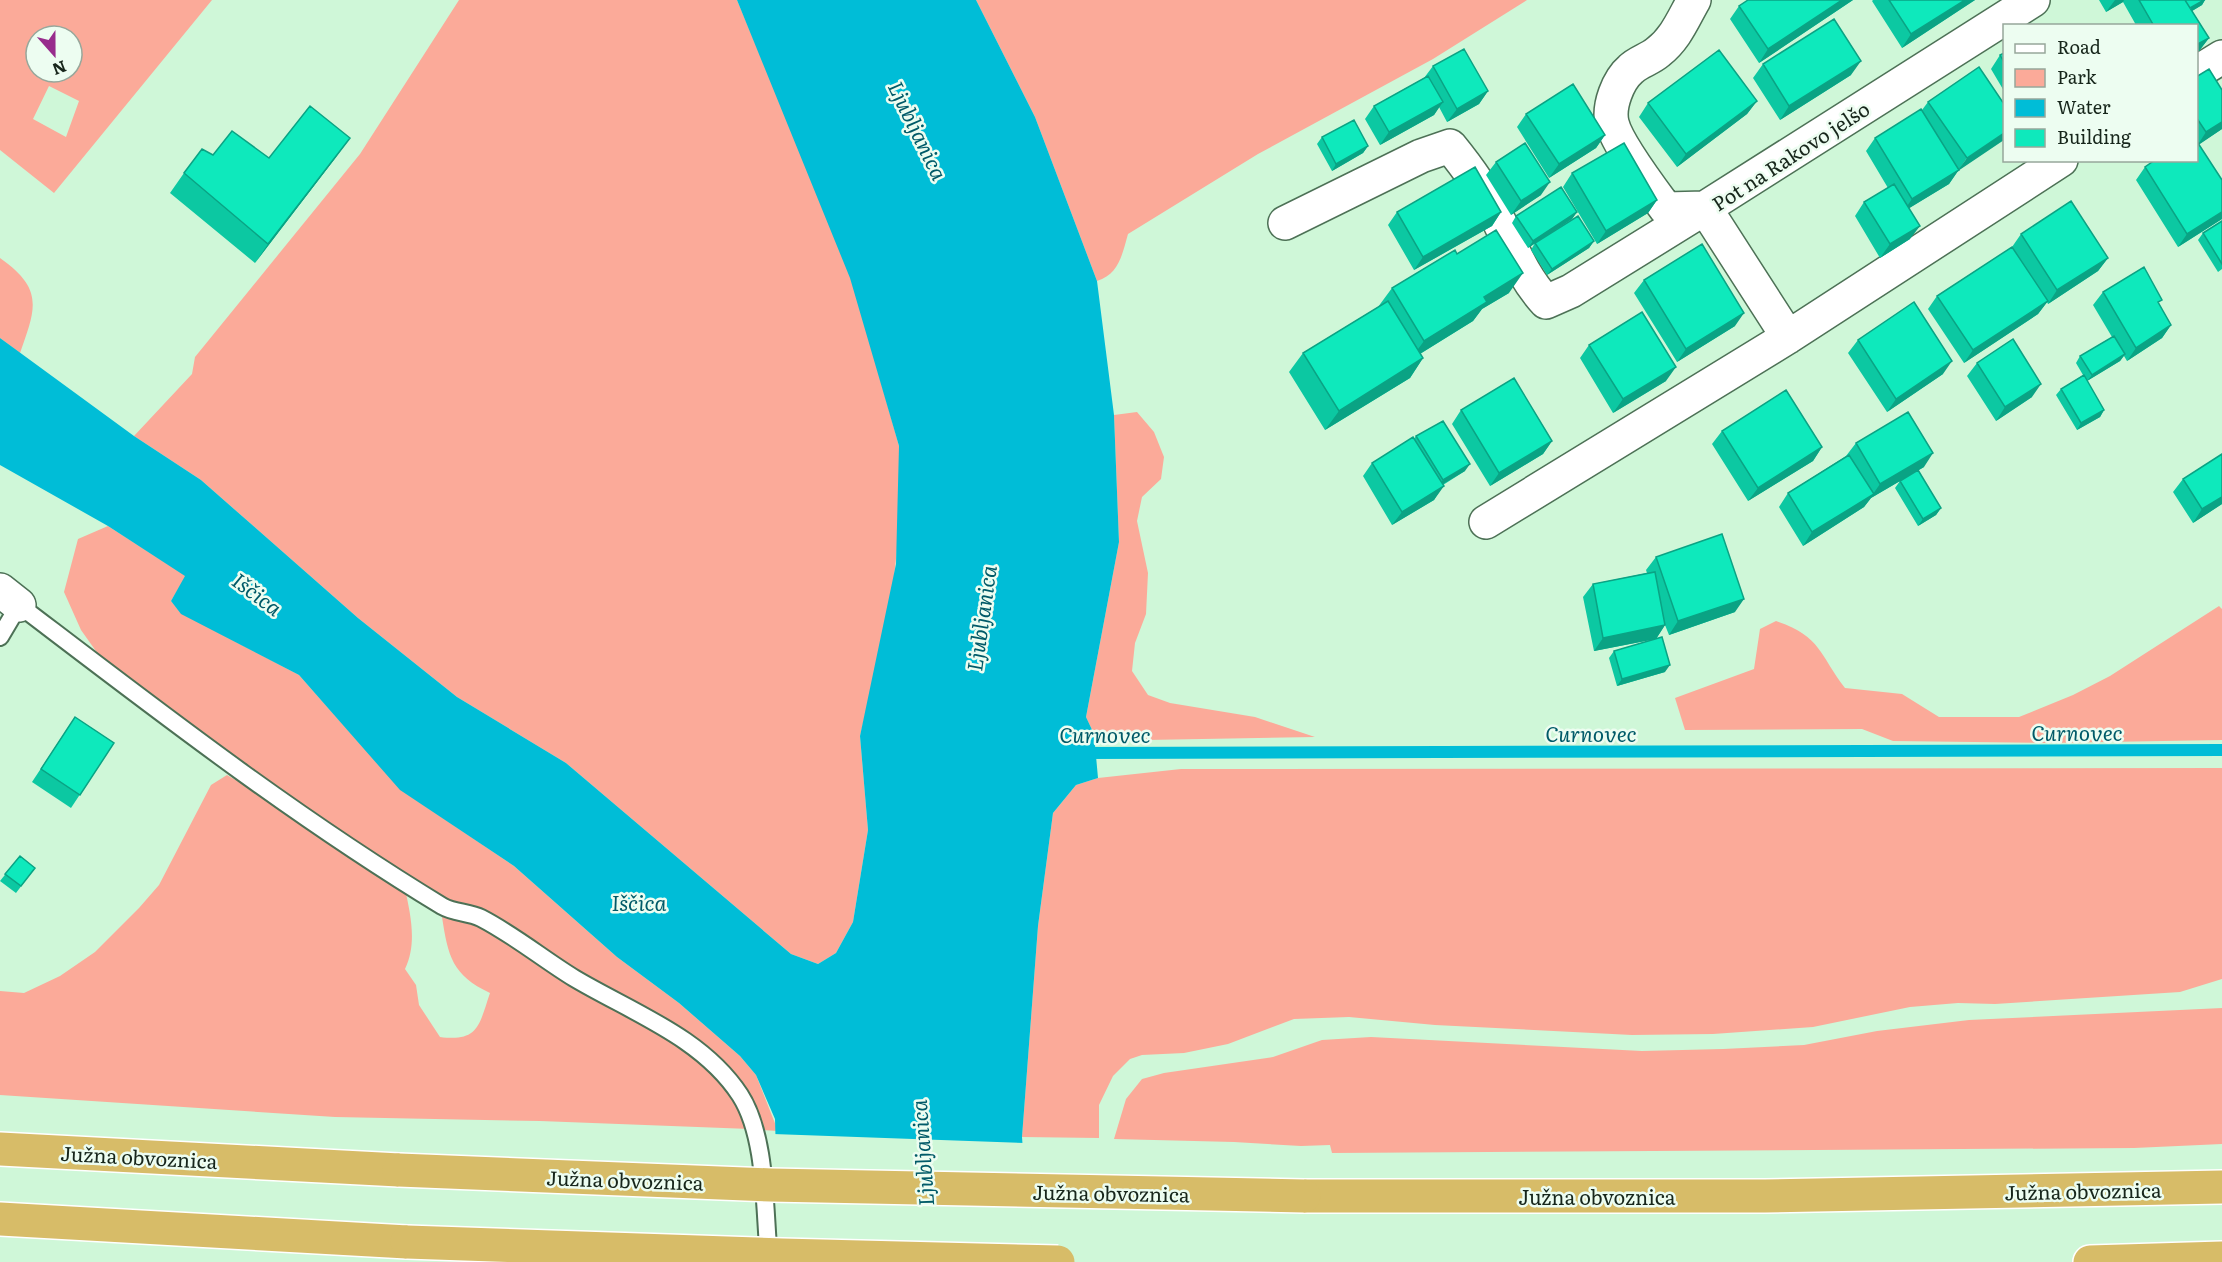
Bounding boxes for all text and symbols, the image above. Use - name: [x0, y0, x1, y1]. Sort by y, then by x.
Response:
- north arrow: [24, 24, 84, 84]
- legend: [2003, 24, 2198, 162]
- text: Road: [2057, 33, 2101, 60]
- text: N: [49, 55, 70, 83]
- text: Park: [2057, 63, 2098, 90]
- water label: Ljubljanica: [882, 75, 956, 185]
- street label: Pot na Rakovo jelšo: [1705, 93, 1875, 217]
- text: Water: [2057, 93, 2111, 120]
- text: Building: [2057, 123, 2132, 150]
- water label: Ljubljanica: [957, 563, 1003, 673]
- water label: Iščica: [227, 564, 289, 622]
- water label: Curnovec: [2031, 716, 2123, 747]
- water label: Curnovec: [1545, 717, 1637, 748]
- water label: Curnovec: [1059, 718, 1151, 749]
- water label: Iščica: [612, 886, 666, 917]
- water label: Ljubljanica: [902, 1099, 940, 1207]
- street label: Južna obvoznica: [60, 1137, 219, 1175]
- street label: Južna obvoznica: [546, 1161, 704, 1197]
- street label: Južna obvoznica: [2004, 1174, 2162, 1206]
- street label: Južna obvoznica: [1032, 1176, 1190, 1208]
- street label: Južna obvoznica: [1518, 1181, 1676, 1211]

